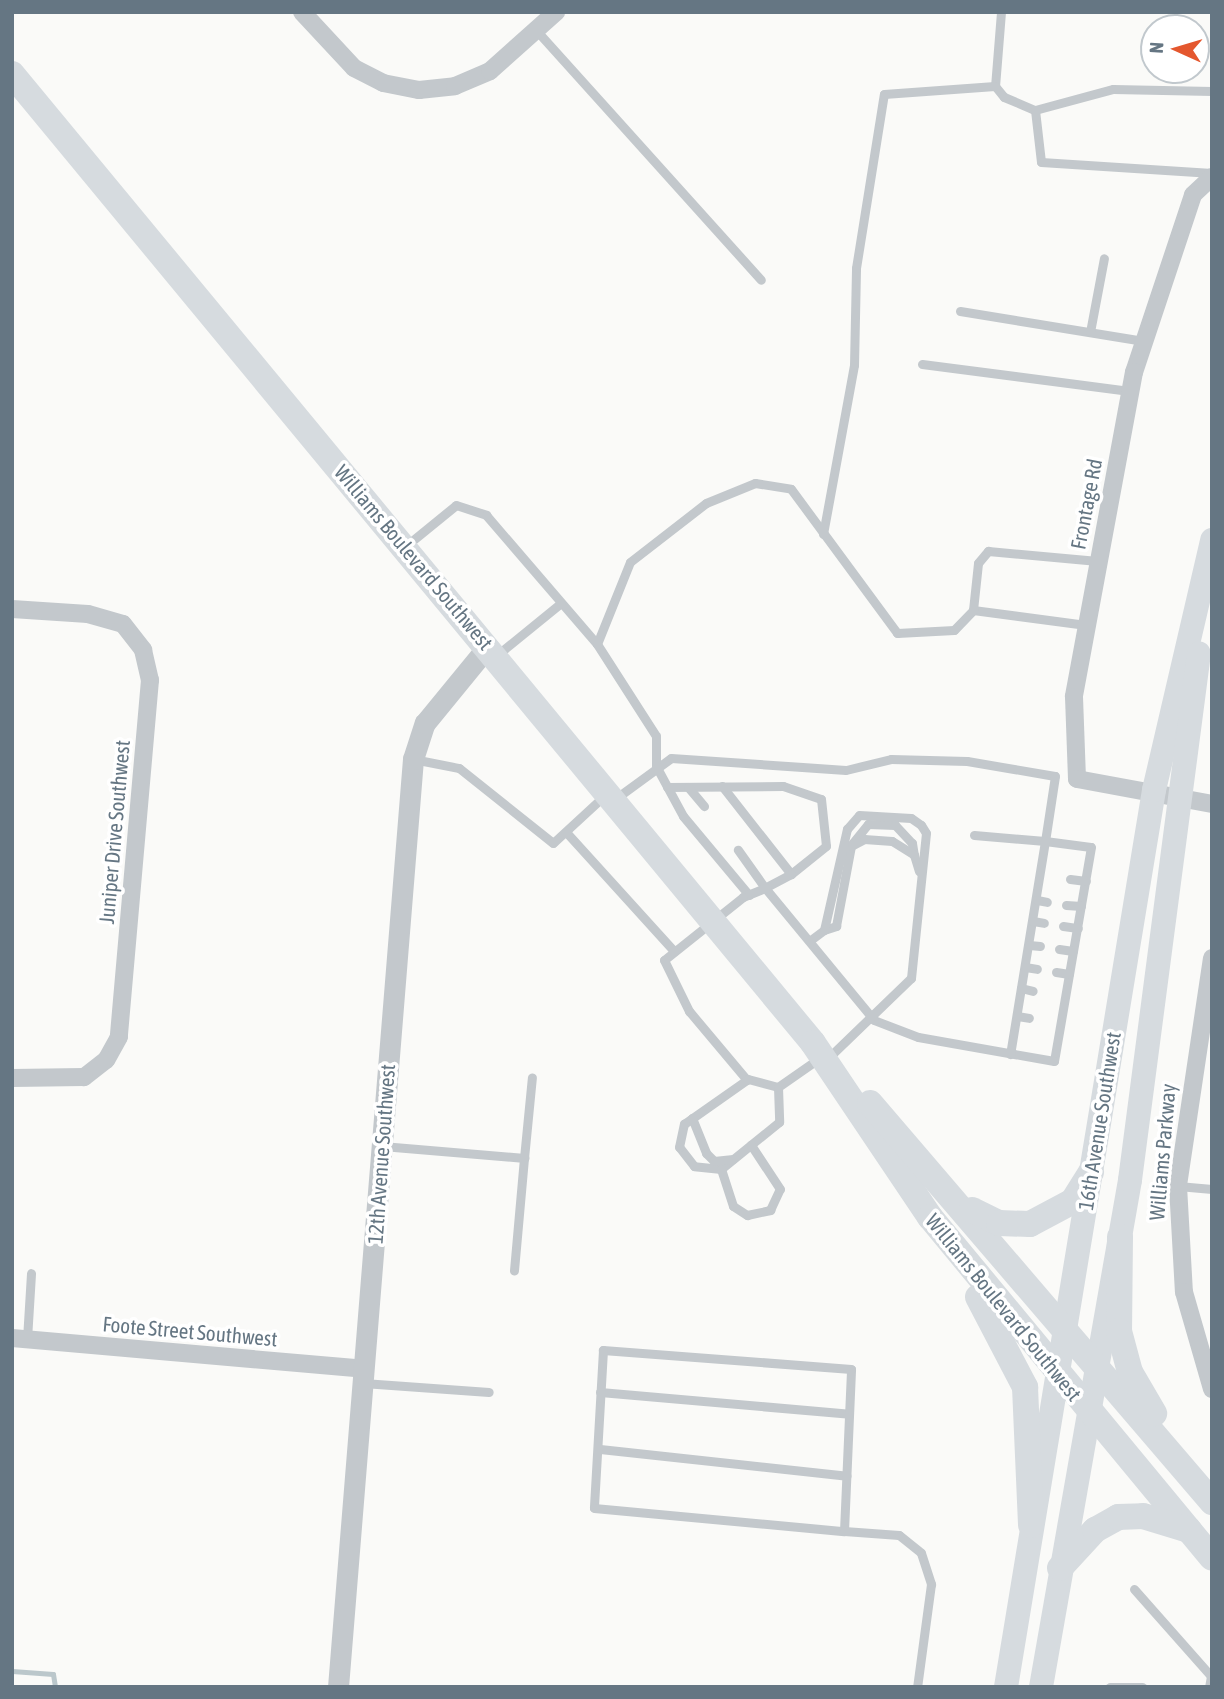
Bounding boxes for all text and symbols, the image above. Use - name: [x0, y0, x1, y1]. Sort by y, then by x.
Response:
- north arrow: [1140, 14, 1210, 84]
- text: N: [1145, 41, 1167, 54]
- street label: Frontage Rd: [1065, 457, 1107, 551]
- street label: Williams Boulevard Southwest: [329, 459, 499, 655]
- street label: Juniper Drive Southwest: [93, 739, 135, 925]
- street label: 16th Avenue Southwest: [1072, 1030, 1126, 1212]
- street label: 12th Avenue Southwest: [362, 1063, 400, 1245]
- street label: Williams Parkway: [1143, 1083, 1181, 1221]
- street label: Williams Boulevard Southwest: [921, 1208, 1087, 1406]
- street label: Foote Street Southwest: [102, 1311, 278, 1351]

